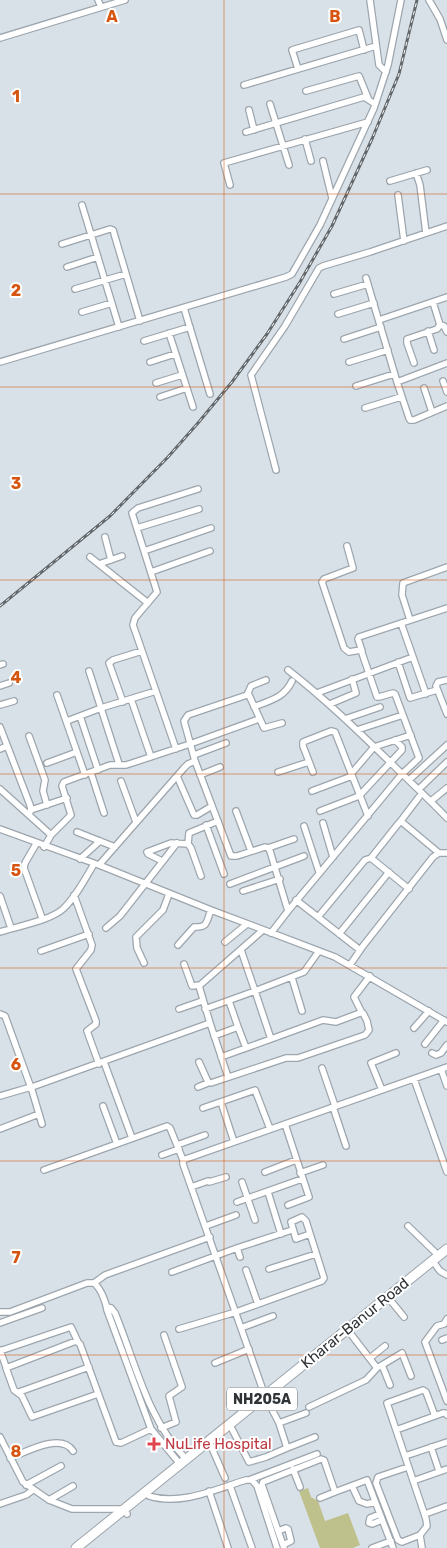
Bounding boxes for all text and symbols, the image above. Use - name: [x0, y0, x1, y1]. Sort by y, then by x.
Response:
- text: A: [106, 7, 118, 26]
- text: B: [329, 7, 341, 26]
- text: 1: [12, 87, 20, 106]
- text: 2: [11, 281, 21, 300]
- text: 3: [11, 474, 21, 493]
- text: 4: [11, 668, 22, 687]
- text: 5: [11, 861, 21, 880]
- text: 6: [11, 1055, 21, 1074]
- text: 7: [11, 1248, 21, 1267]
- street label: Kharar-Banur Road: [297, 1274, 413, 1372]
- road number: NH205A: [227, 1388, 297, 1410]
- place label: NuLife Hospital: [165, 1435, 272, 1453]
- marker: NuLife Hospital: [147, 1437, 161, 1451]
- text: 8: [11, 1442, 22, 1461]

